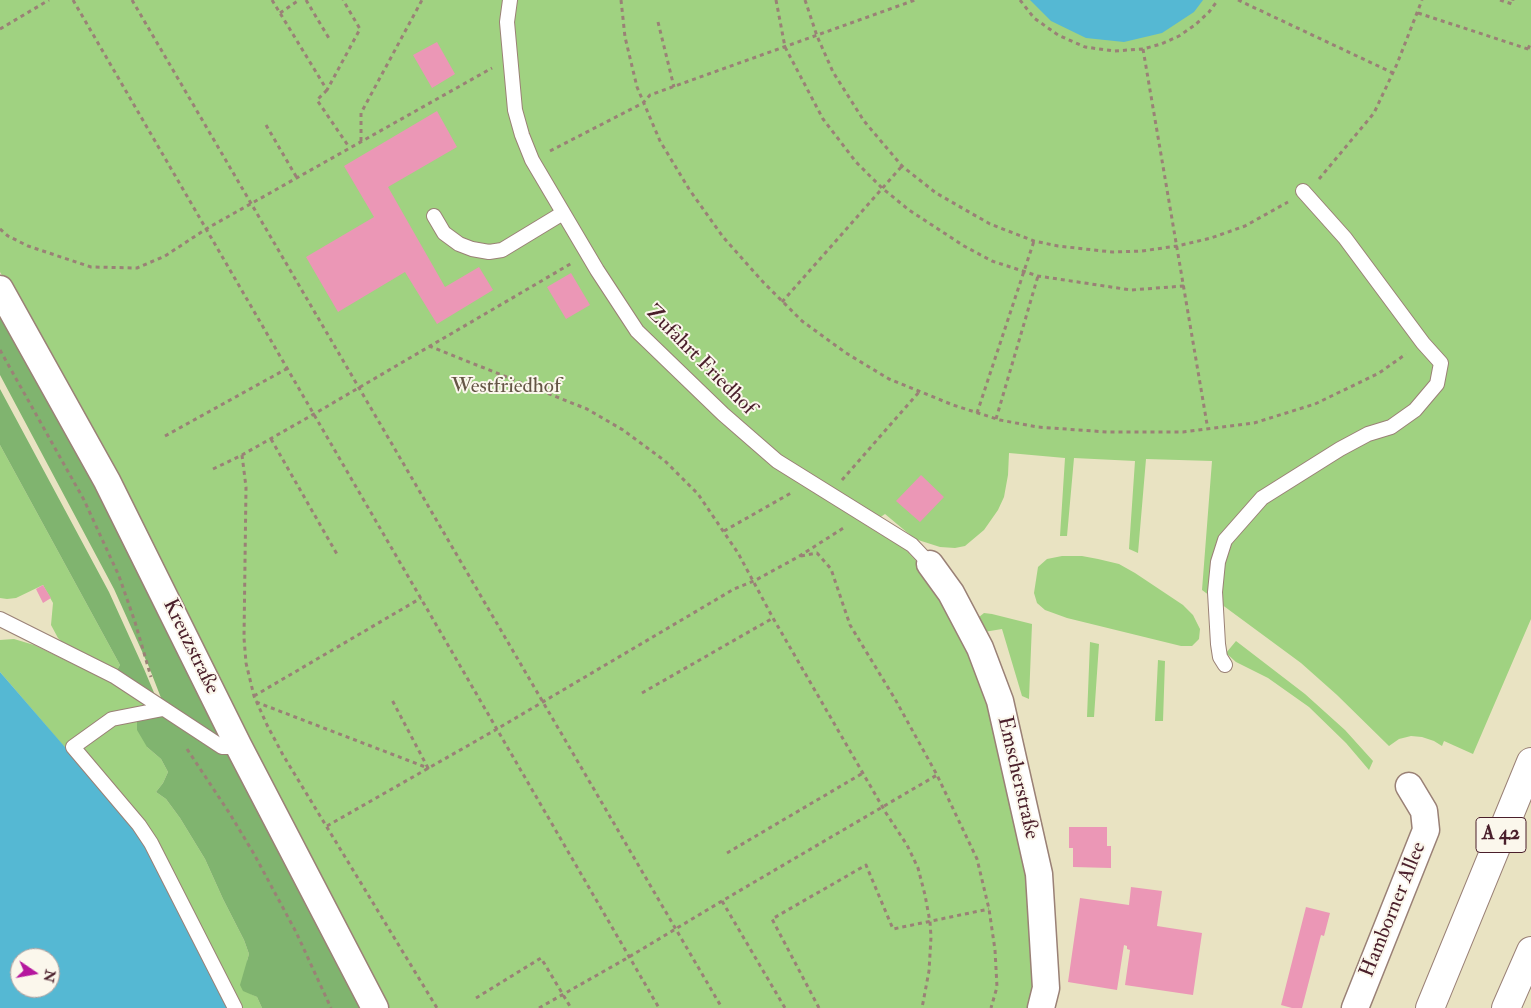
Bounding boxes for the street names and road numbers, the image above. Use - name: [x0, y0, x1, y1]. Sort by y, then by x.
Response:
- street label: Zufahrt Friedhof: [640, 301, 760, 421]
- street label: Kreuzstraße: [156, 595, 224, 699]
- street label: Emscherstraße: [991, 714, 1043, 842]
- road number: A 42: [1476, 818, 1526, 852]
- street label: Hamborner Allee: [1355, 839, 1433, 981]

